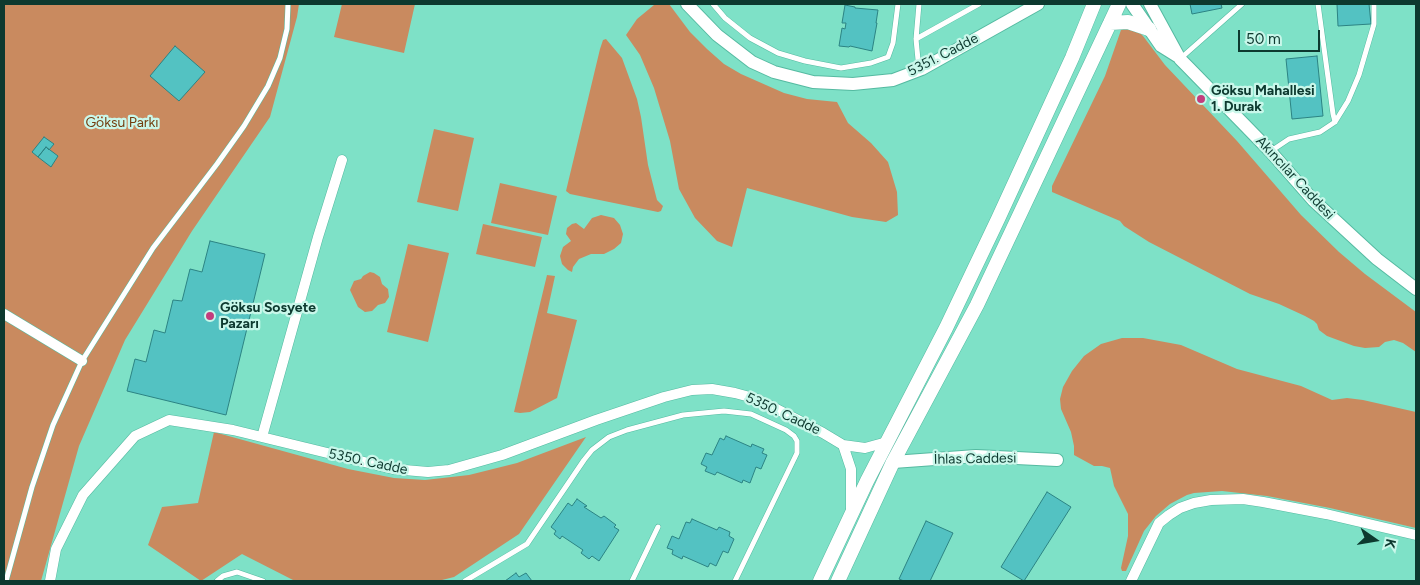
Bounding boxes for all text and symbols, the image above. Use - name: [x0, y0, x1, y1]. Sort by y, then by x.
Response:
- scale bar: [1240, 20, 1322, 52]
- street label: 5351. Cadde: [905, 30, 981, 80]
- text: 50 m: [1246, 30, 1281, 48]
- place label: Göksu Mahallesi 1. Durak: [1211, 83, 1315, 115]
- marker: Göksu Mahallesi 1. Durak: [1195, 93, 1207, 105]
- park label: Göksu Parkı: [85, 115, 159, 131]
- street label: Akıncılar Caddesi: [1252, 133, 1338, 223]
- place label: Göksu Sosyete Pazarı: [220, 300, 316, 332]
- marker: Göksu Sosyete Pazarı: [204, 310, 216, 322]
- street label: 5350. Cadde: [743, 389, 823, 439]
- street label: 5350. Cadde: [327, 445, 409, 479]
- street label: İhlas Caddesi: [933, 450, 1017, 468]
- north arrow: [1350, 515, 1400, 565]
- text: K: [1381, 537, 1399, 550]

